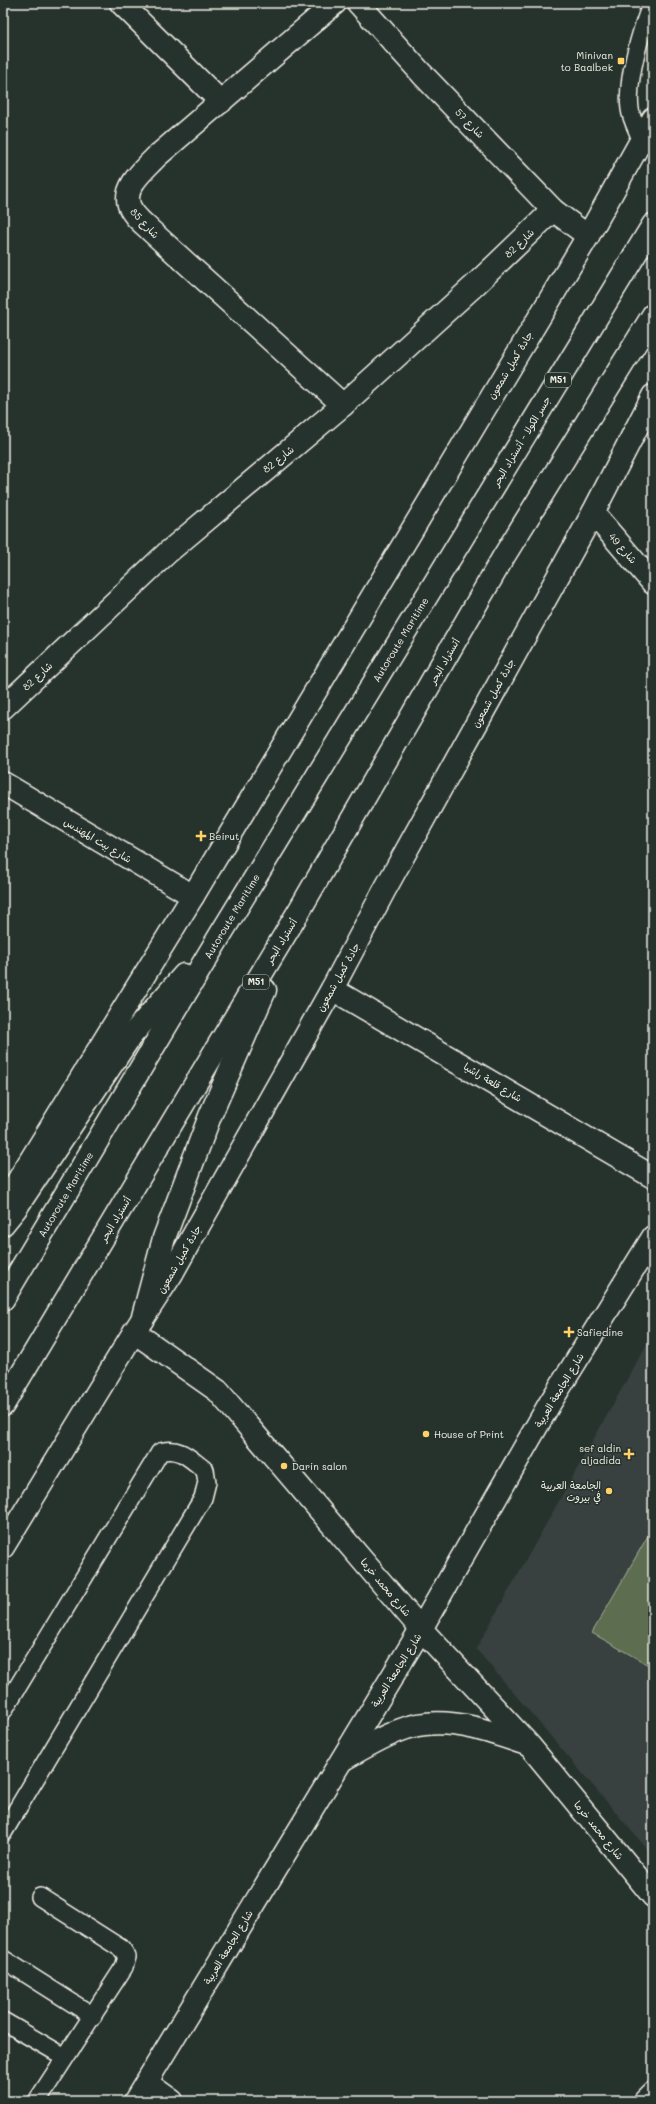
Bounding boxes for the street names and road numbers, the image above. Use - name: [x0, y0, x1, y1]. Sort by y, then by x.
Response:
- street label: شارع 57: [452, 105, 488, 142]
- street label: شارع 85: [127, 205, 163, 242]
- street label: شارع 82: [501, 225, 538, 261]
- street label: جادة كميل شمعون: [484, 328, 537, 402]
- road number: M51: [545, 373, 571, 387]
- street label: جسر الكولا - أتستراد البحر: [488, 393, 554, 490]
- street label: شارع 82: [259, 442, 297, 477]
- street label: شارع 49: [605, 530, 640, 567]
- street label: Autoroute Maritime: [369, 594, 432, 684]
- street label: أتستراد البحر: [425, 635, 463, 687]
- street label: جادة كميل شمعون: [468, 656, 519, 731]
- street label: شارع 82: [19, 658, 56, 694]
- street label: شارع بيت المهندس: [61, 814, 135, 867]
- street label: Autoroute Maritime: [201, 871, 263, 961]
- street label: أتستراد البحر: [261, 915, 300, 967]
- street label: جادة كميل شمعون: [313, 940, 364, 1015]
- road number: M51: [243, 975, 269, 989]
- street label: شارع قلعة راشيا: [461, 1059, 525, 1106]
- street label: Autoroute Maritime: [35, 1149, 96, 1239]
- street label: أتستراد البحر: [95, 1193, 134, 1245]
- street label: جادة كميل شمعون: [154, 1222, 205, 1296]
- street label: شارع الجامعة العربية: [531, 1350, 588, 1430]
- street label: شارع محمد خرما: [357, 1555, 415, 1620]
- street label: شارع الجامعة العربية: [368, 1630, 425, 1710]
- street label: شارع محمد خرما: [570, 1798, 627, 1863]
- street label: شارع الجامعة العربية: [200, 1907, 257, 1987]

